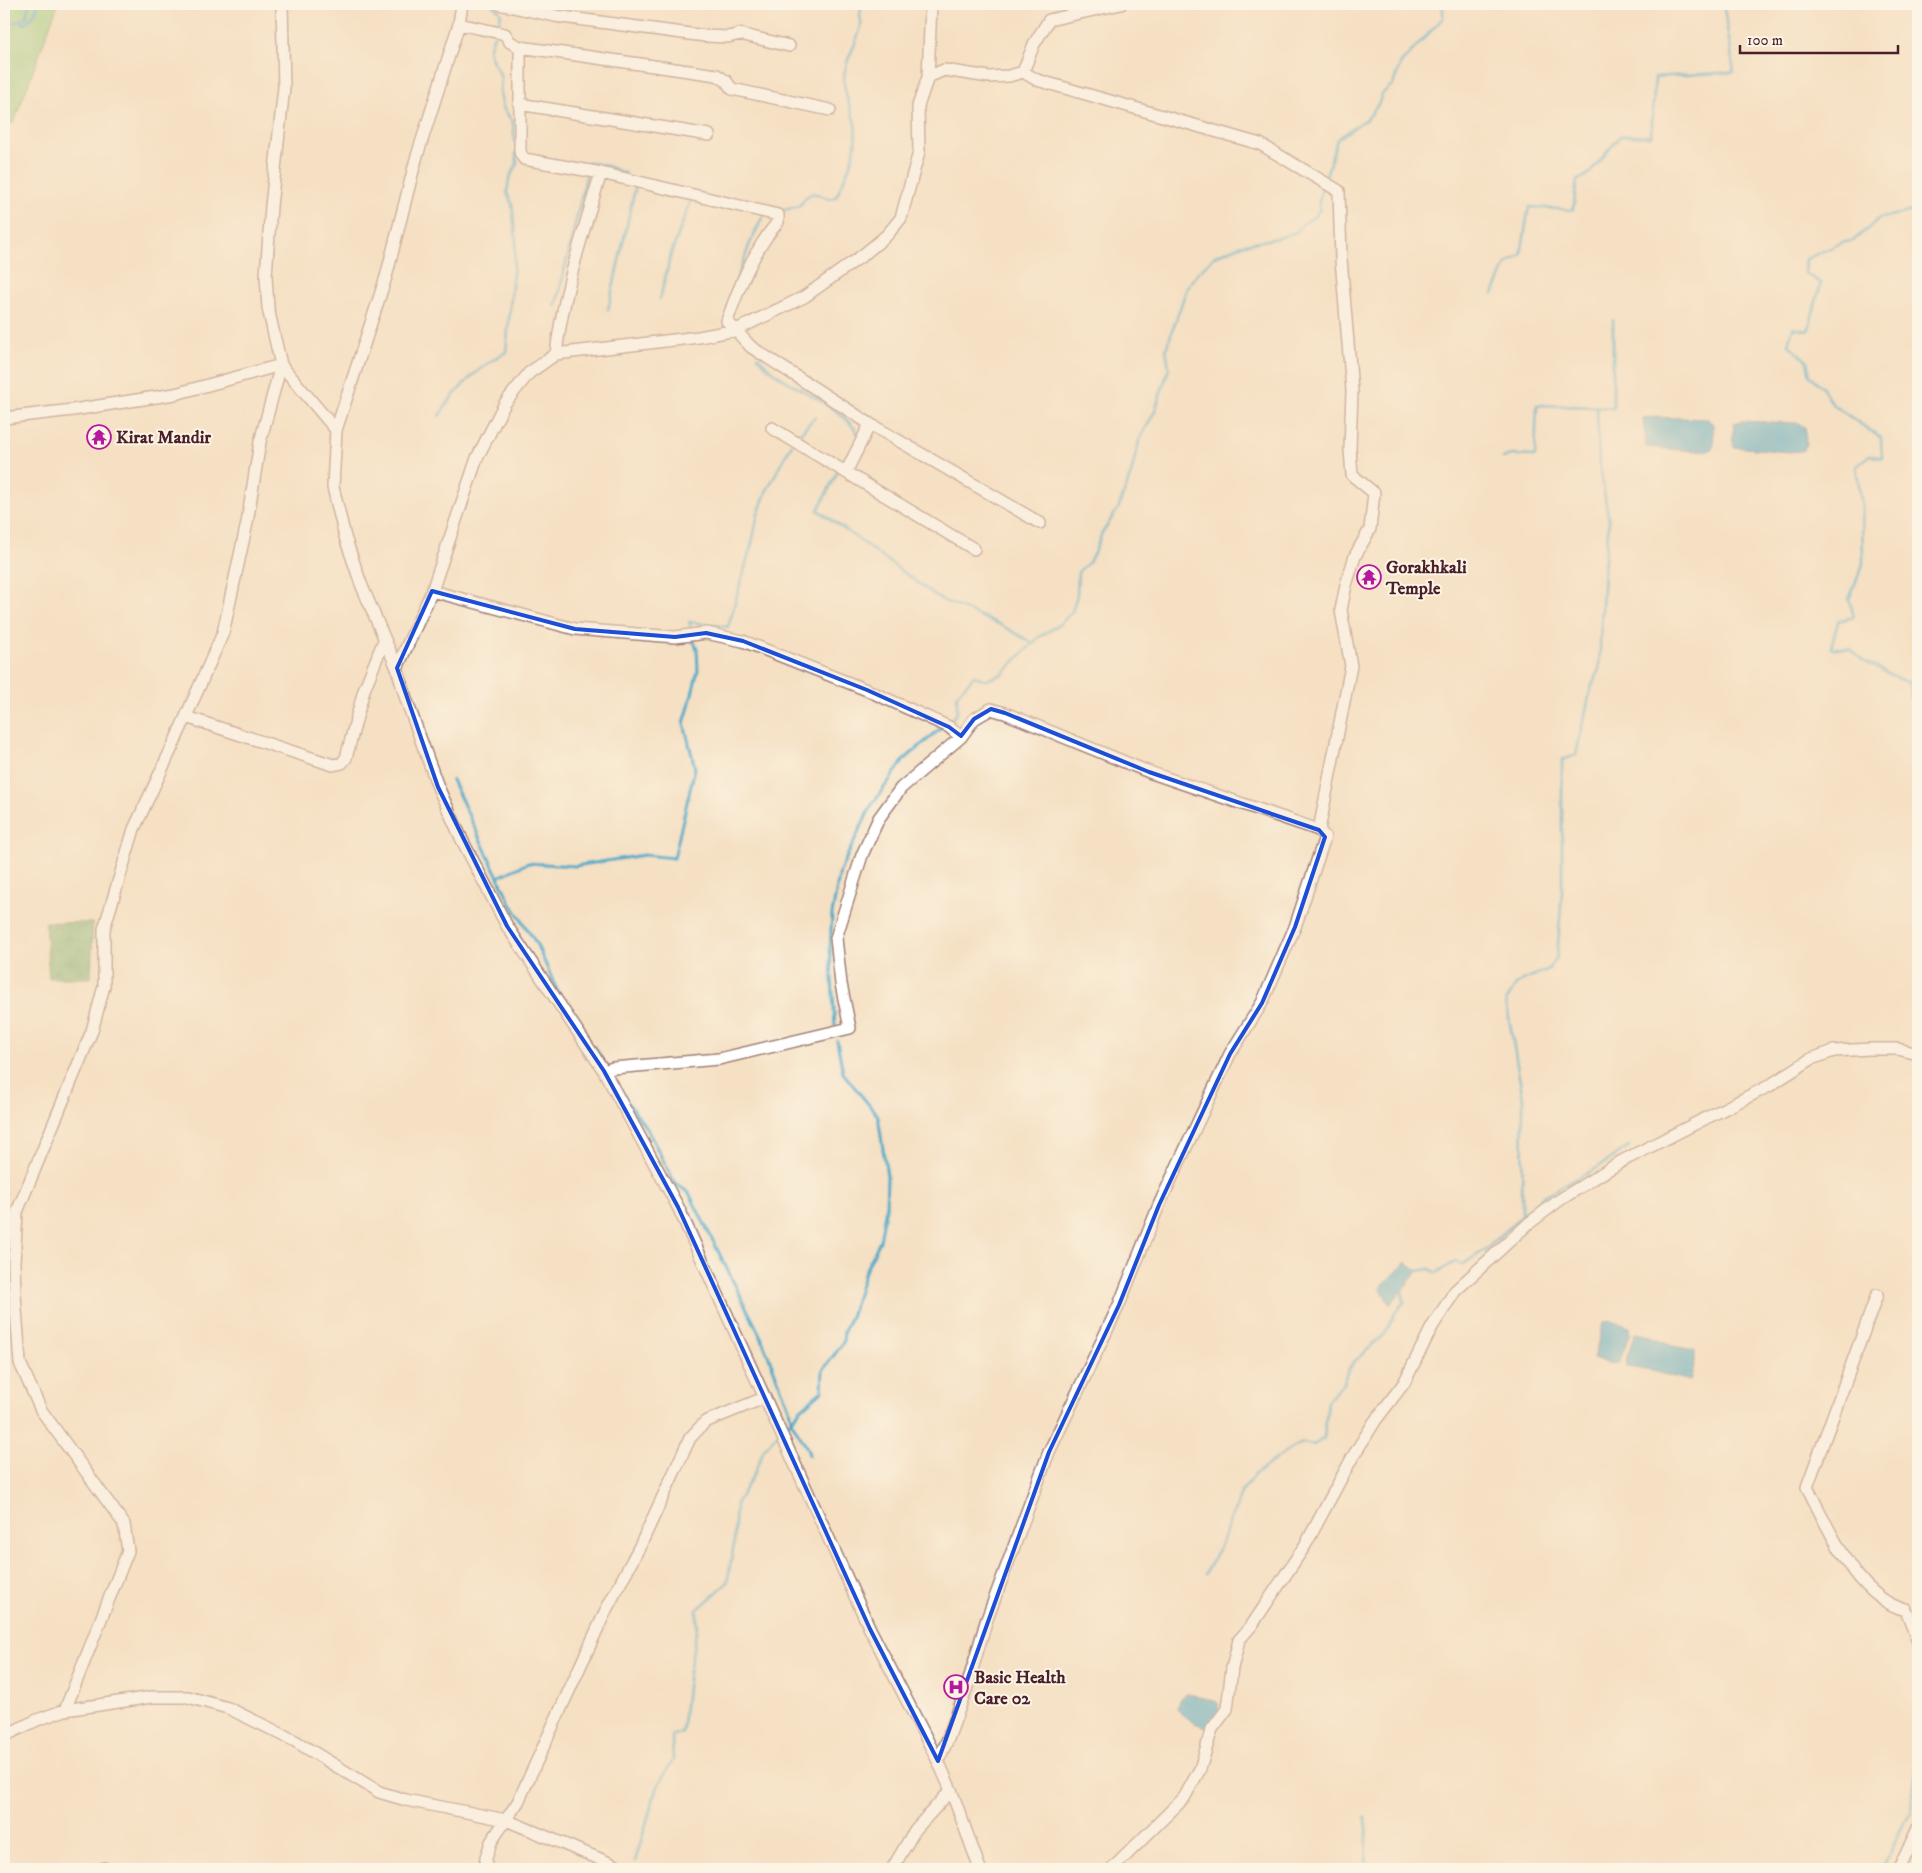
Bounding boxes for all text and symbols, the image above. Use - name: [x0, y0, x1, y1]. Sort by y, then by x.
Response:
- scale bar: [1740, 22, 1897, 54]
- text: 100 m: [1747, 31, 1783, 50]
- temple icon: Kirat Mandir: [86, 424, 112, 450]
- place label: Kirat Mandir: [116, 427, 211, 449]
- place label: Gorakhkali Temple: [1385, 557, 1467, 600]
- temple icon: Gorakhkali Temple: [1356, 564, 1382, 590]
- place label: Basic Health Care 02: [974, 1667, 1066, 1710]
- hospital icon: Basic Health Care 02: [943, 1674, 969, 1700]

